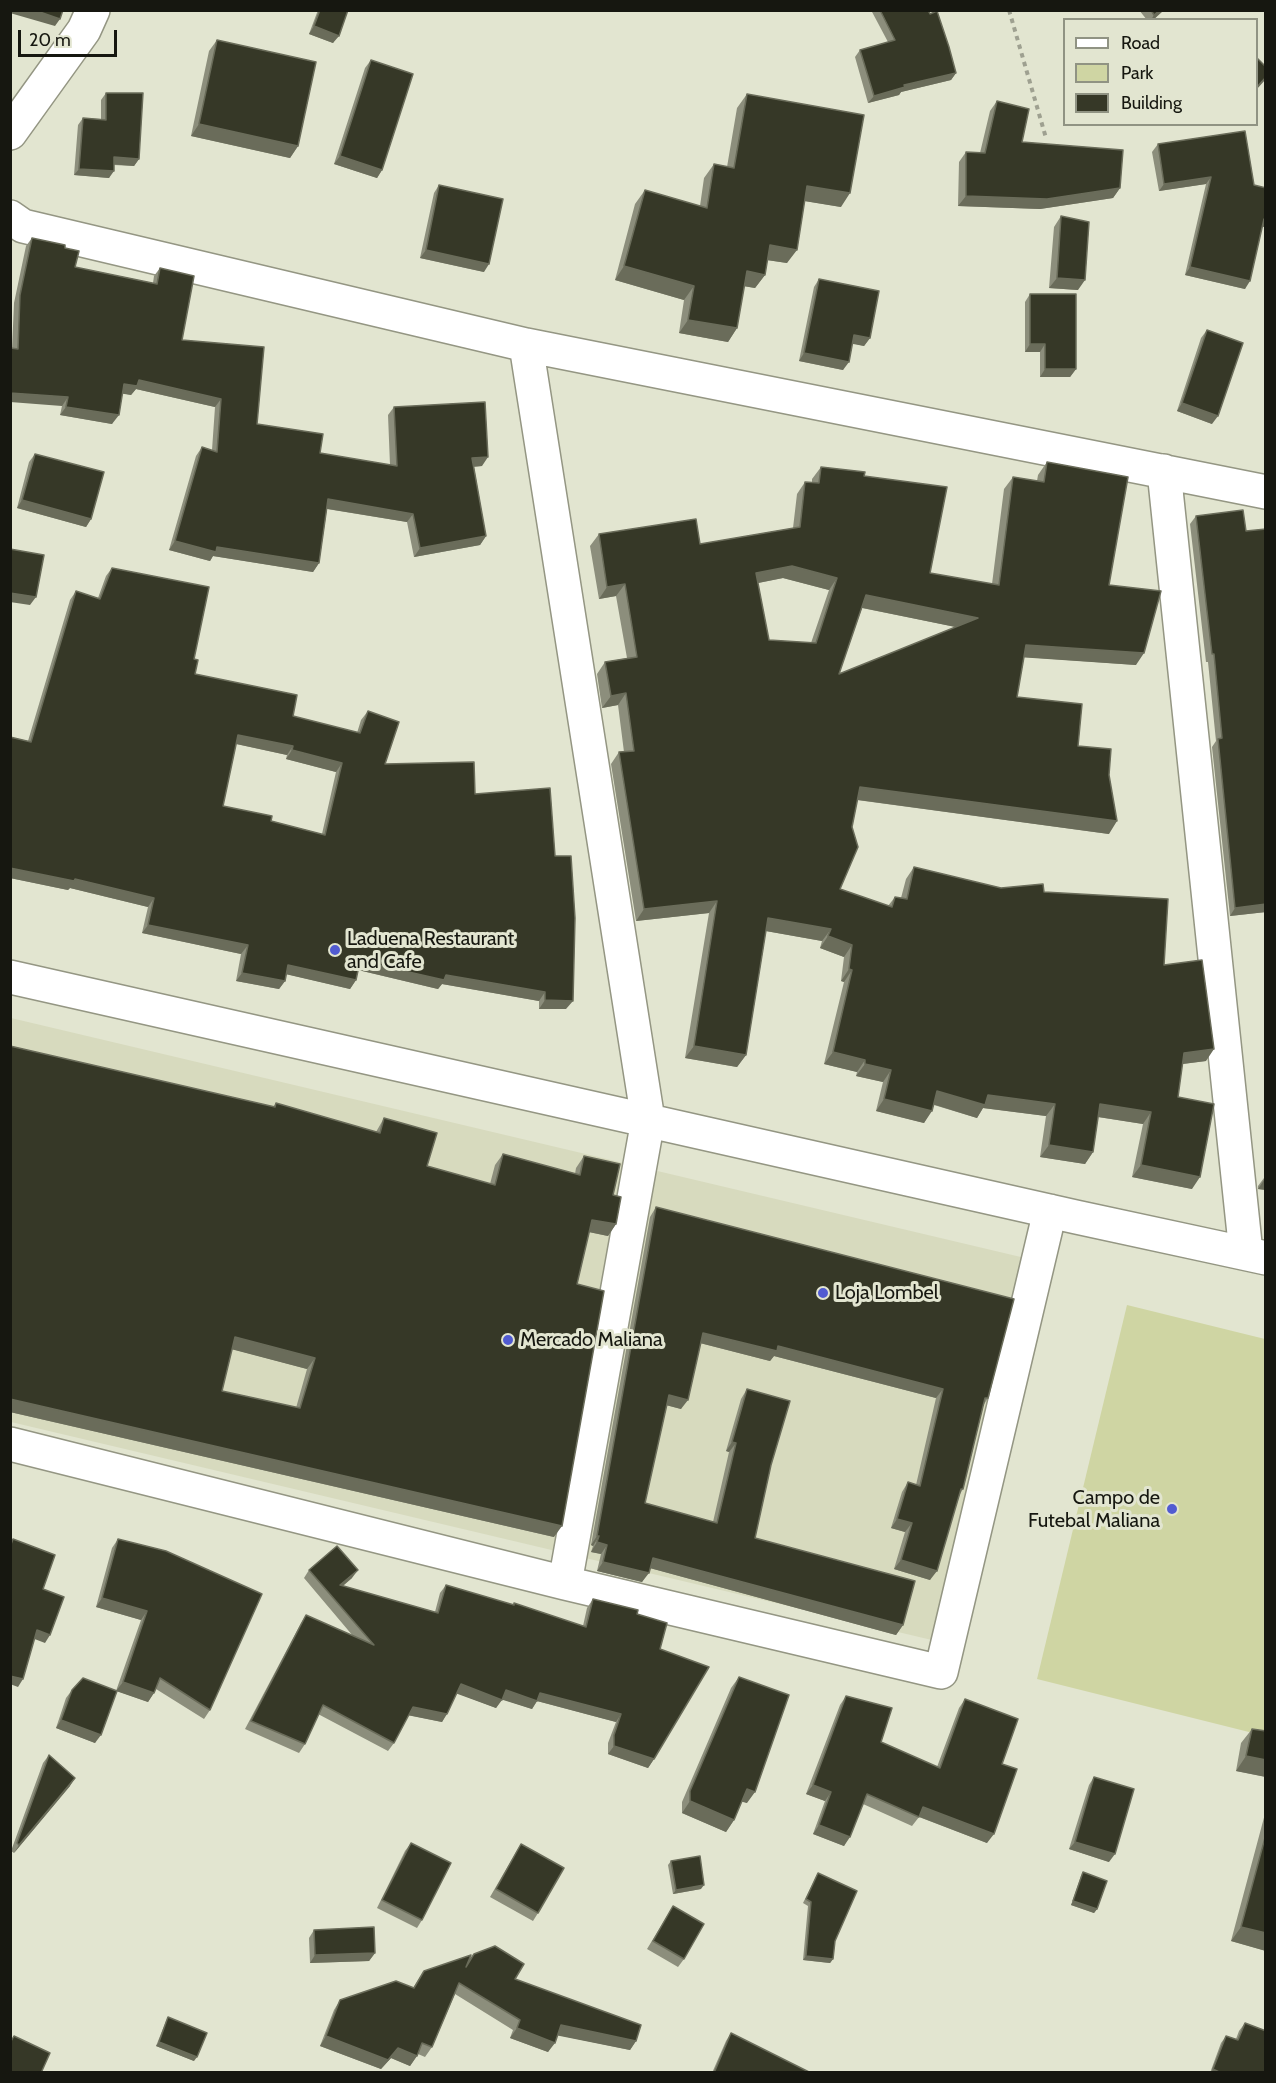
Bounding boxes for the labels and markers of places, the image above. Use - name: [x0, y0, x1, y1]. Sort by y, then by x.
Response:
- place label: Laduena Restaurant and Cafe: [347, 927, 514, 974]
- marker: Laduena Restaurant and Cafe: [328, 943, 342, 957]
- place label: Loja Lombel: [835, 1281, 939, 1305]
- marker: Loja Lombel: [816, 1286, 830, 1300]
- place label: Mercado Maliana: [520, 1328, 663, 1352]
- marker: Mercado Maliana: [501, 1333, 515, 1347]
- place label: Campo de Futebal Maliana: [1028, 1486, 1160, 1533]
- marker: Campo de Futebal Maliana: [1165, 1502, 1179, 1516]

